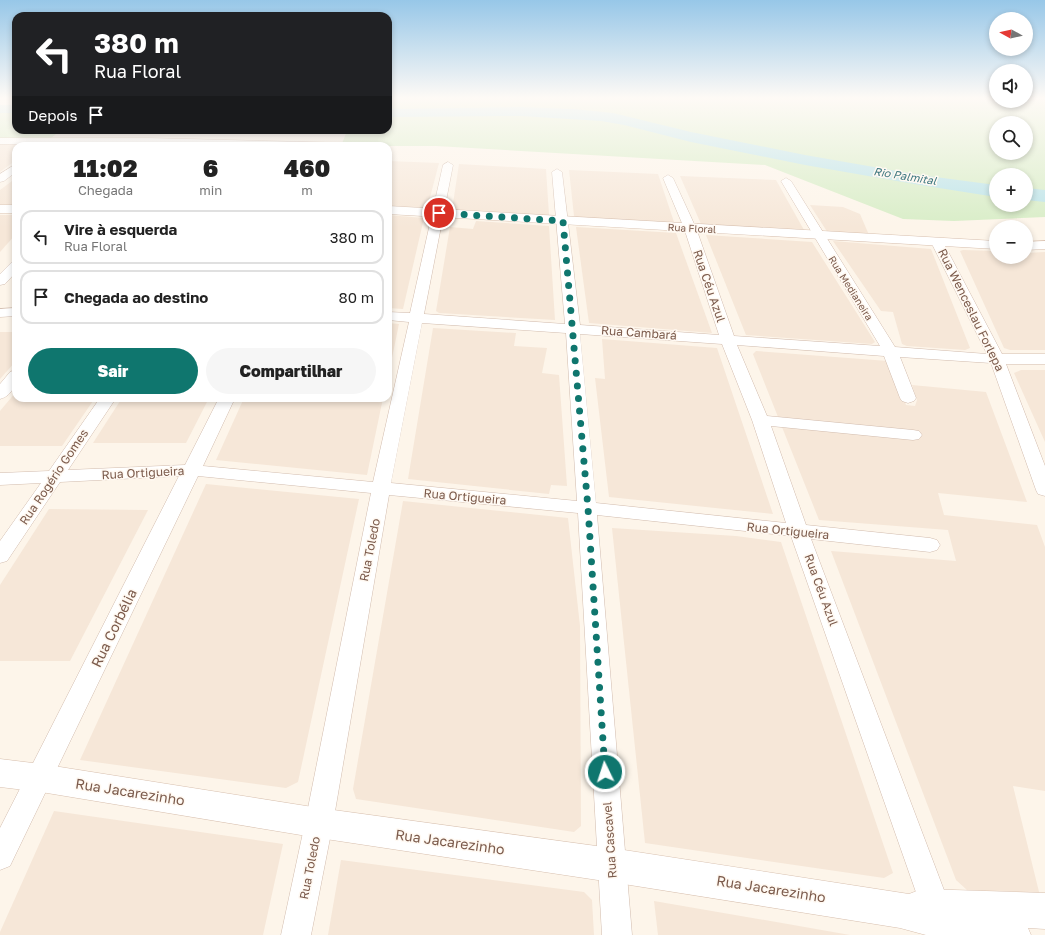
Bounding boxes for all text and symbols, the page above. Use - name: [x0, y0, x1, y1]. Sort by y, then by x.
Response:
- north arrow: [989, 12, 1033, 56]
- map controls: [989, 12, 1033, 264]
- text: 380 m: [94, 26, 179, 59]
- icon: left: [28, 28, 80, 80]
- text: Rua Floral: [94, 60, 181, 82]
- button: sound: [989, 64, 1033, 108]
- icon: arrive: [85, 104, 107, 126]
- text: Depois: [28, 106, 77, 124]
- button: search: [989, 116, 1033, 160]
- text: 11:02: [74, 153, 138, 182]
- text: 6: [203, 153, 218, 182]
- text: 460: [284, 153, 330, 182]
- water label: Rio Palmital: [873, 164, 938, 187]
- button: +: [989, 168, 1033, 212]
- text: Chegada: [78, 182, 133, 198]
- text: min: [199, 182, 222, 198]
- text: m: [301, 182, 313, 198]
- pin: [422, 196, 456, 230]
- icon: arrive: [428, 202, 450, 224]
- text: Vire à esquerda: [64, 220, 177, 238]
- button: −: [989, 220, 1033, 264]
- street label: Rua Floral: [667, 221, 717, 235]
- icon: left: [30, 226, 52, 248]
- text: 380 m: [330, 228, 374, 246]
- text: Rua Floral: [64, 238, 127, 254]
- street label: Rua Wenceslau Forlepa: [935, 246, 1008, 374]
- street label: Rua Céu Azul: [690, 248, 729, 324]
- street label: Rua Medianeira: [826, 254, 876, 322]
- icon: arrive: [30, 286, 52, 308]
- text: Chegada ao destino: [64, 288, 208, 306]
- text: 80 m: [339, 288, 374, 306]
- street label: Rua Cambará: [601, 322, 677, 343]
- button: Sair: [28, 348, 198, 394]
- button: Compartilhar: [206, 348, 376, 394]
- street label: Rua Rogério Gomes: [16, 426, 91, 527]
- street label: Rua Ortigueira: [101, 463, 185, 482]
- street label: Rua Ortigueira: [423, 485, 507, 508]
- street label: Rua Toledo: [356, 517, 383, 583]
- street label: Rua Ortigueira: [746, 519, 830, 542]
- street label: Rua Céu Azul: [801, 552, 842, 628]
- street label: Rua Corbélia: [87, 586, 140, 670]
- position arrow: [584, 751, 626, 793]
- street label: Rua Jacarezinho: [74, 774, 186, 809]
- street label: Rua Cascavel: [599, 801, 620, 879]
- street label: Rua Jacarezinho: [394, 825, 506, 858]
- street label: Rua Toledo: [296, 835, 323, 901]
- street label: Rua Jacarezinho: [715, 871, 827, 906]

